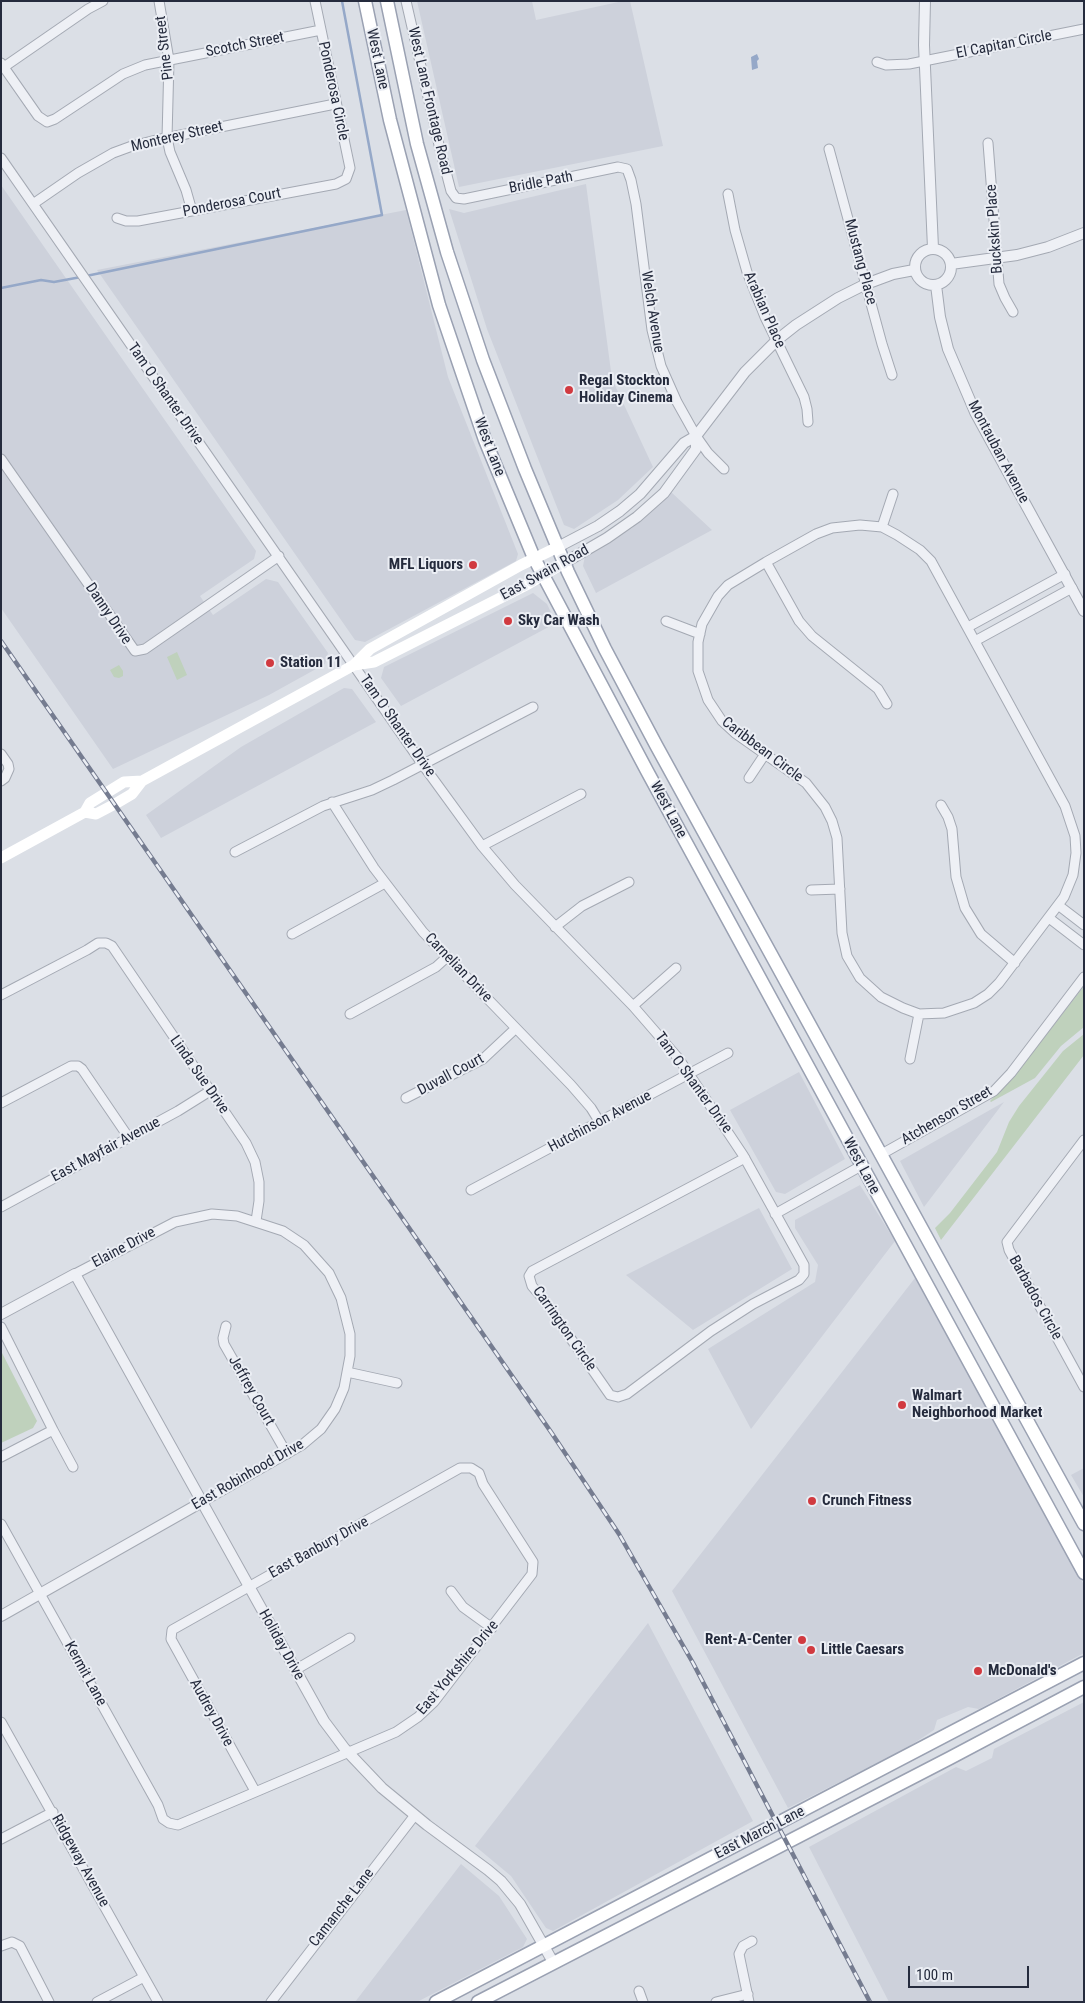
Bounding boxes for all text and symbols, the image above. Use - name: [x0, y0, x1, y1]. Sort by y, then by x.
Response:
- street label: Pine Street: [152, 15, 178, 81]
- street label: West Lane Frontage Road: [403, 25, 455, 177]
- street label: West Lane: [362, 27, 392, 91]
- street label: El Capitan Circle: [955, 27, 1053, 63]
- street label: Scotch Street: [204, 29, 286, 61]
- street label: Ponderosa Circle: [314, 40, 352, 142]
- street label: Monterey Street: [129, 118, 225, 156]
- street label: Bridle Path: [508, 168, 574, 198]
- street label: Buckskin Place: [983, 184, 1007, 274]
- street label: Ponderosa Court: [181, 185, 283, 221]
- street label: Mustang Place: [840, 217, 880, 307]
- street label: Arabian Place: [739, 269, 789, 351]
- street label: Welch Avenue: [637, 270, 667, 354]
- street label: Tam O Shanter Drive: [123, 340, 207, 448]
- place label: Regal Stockton Holiday Cinema: [579, 372, 673, 407]
- marker: Regal Stockton Holiday Cinema: [563, 384, 575, 396]
- street label: Montauban Avenue: [963, 398, 1033, 506]
- street label: West Lane: [470, 415, 508, 479]
- street label: East Swain Road: [498, 541, 592, 605]
- place label: MFL Liquors: [389, 556, 463, 574]
- marker: MFL Liquors: [467, 559, 479, 571]
- street label: Danny Drive: [81, 580, 135, 648]
- place label: Sky Car Wash: [518, 612, 600, 630]
- marker: Sky Car Wash: [502, 615, 514, 627]
- place label: Station 11: [280, 654, 342, 672]
- marker: Station 11: [264, 657, 276, 669]
- street label: Tam O Shanter Drive: [355, 672, 439, 780]
- street label: Caribbean Circle: [718, 714, 806, 786]
- street label: West Lane: [646, 779, 690, 841]
- street label: Carnelian Drive: [421, 930, 495, 1006]
- street label: Tam O Shanter Drive: [650, 1029, 736, 1137]
- street label: Linda Sue Drive: [165, 1032, 233, 1118]
- street label: Duvall Court: [415, 1050, 487, 1100]
- street label: Atchenson Street: [898, 1083, 996, 1149]
- street label: Hutchinson Avenue: [545, 1087, 655, 1157]
- street label: East Mayfair Avenue: [48, 1114, 164, 1186]
- street label: West Lane: [839, 1135, 883, 1197]
- street label: Elaine Drive: [89, 1224, 159, 1272]
- street label: Barbados Circle: [1004, 1253, 1066, 1343]
- street label: Carrington Circle: [528, 1283, 600, 1375]
- street label: Jeffrey Court: [224, 1353, 278, 1429]
- place label: Walmart Neighborhood Market: [912, 1387, 1042, 1422]
- marker: Walmart Neighborhood Market: [896, 1399, 908, 1411]
- street label: East Robinhood Drive: [189, 1436, 307, 1514]
- place label: Crunch Fitness: [822, 1492, 912, 1510]
- marker: Crunch Fitness: [806, 1495, 818, 1507]
- street label: East Banbury Drive: [266, 1513, 372, 1583]
- street label: Holiday Drive: [254, 1607, 308, 1683]
- street label: East Yorkshire Drive: [413, 1617, 503, 1719]
- place label: Rent-A-Center: [705, 1631, 792, 1649]
- marker: Rent-A-Center: [796, 1634, 808, 1646]
- street label: Kermit Lane: [60, 1639, 110, 1709]
- place label: Little Caesars: [821, 1641, 904, 1659]
- marker: Little Caesars: [805, 1644, 817, 1656]
- place label: McDonald's: [988, 1662, 1056, 1680]
- marker: McDonald's: [972, 1665, 984, 1677]
- street label: Audrey Drive: [185, 1676, 237, 1750]
- street label: East March Lane: [712, 1803, 808, 1863]
- street label: Ridgeway Avenue: [47, 1812, 113, 1910]
- street label: Camanche Lane: [306, 1865, 378, 1951]
- scale bar: [910, 1956, 1031, 1988]
- text: 100 m: [916, 1966, 953, 1984]

